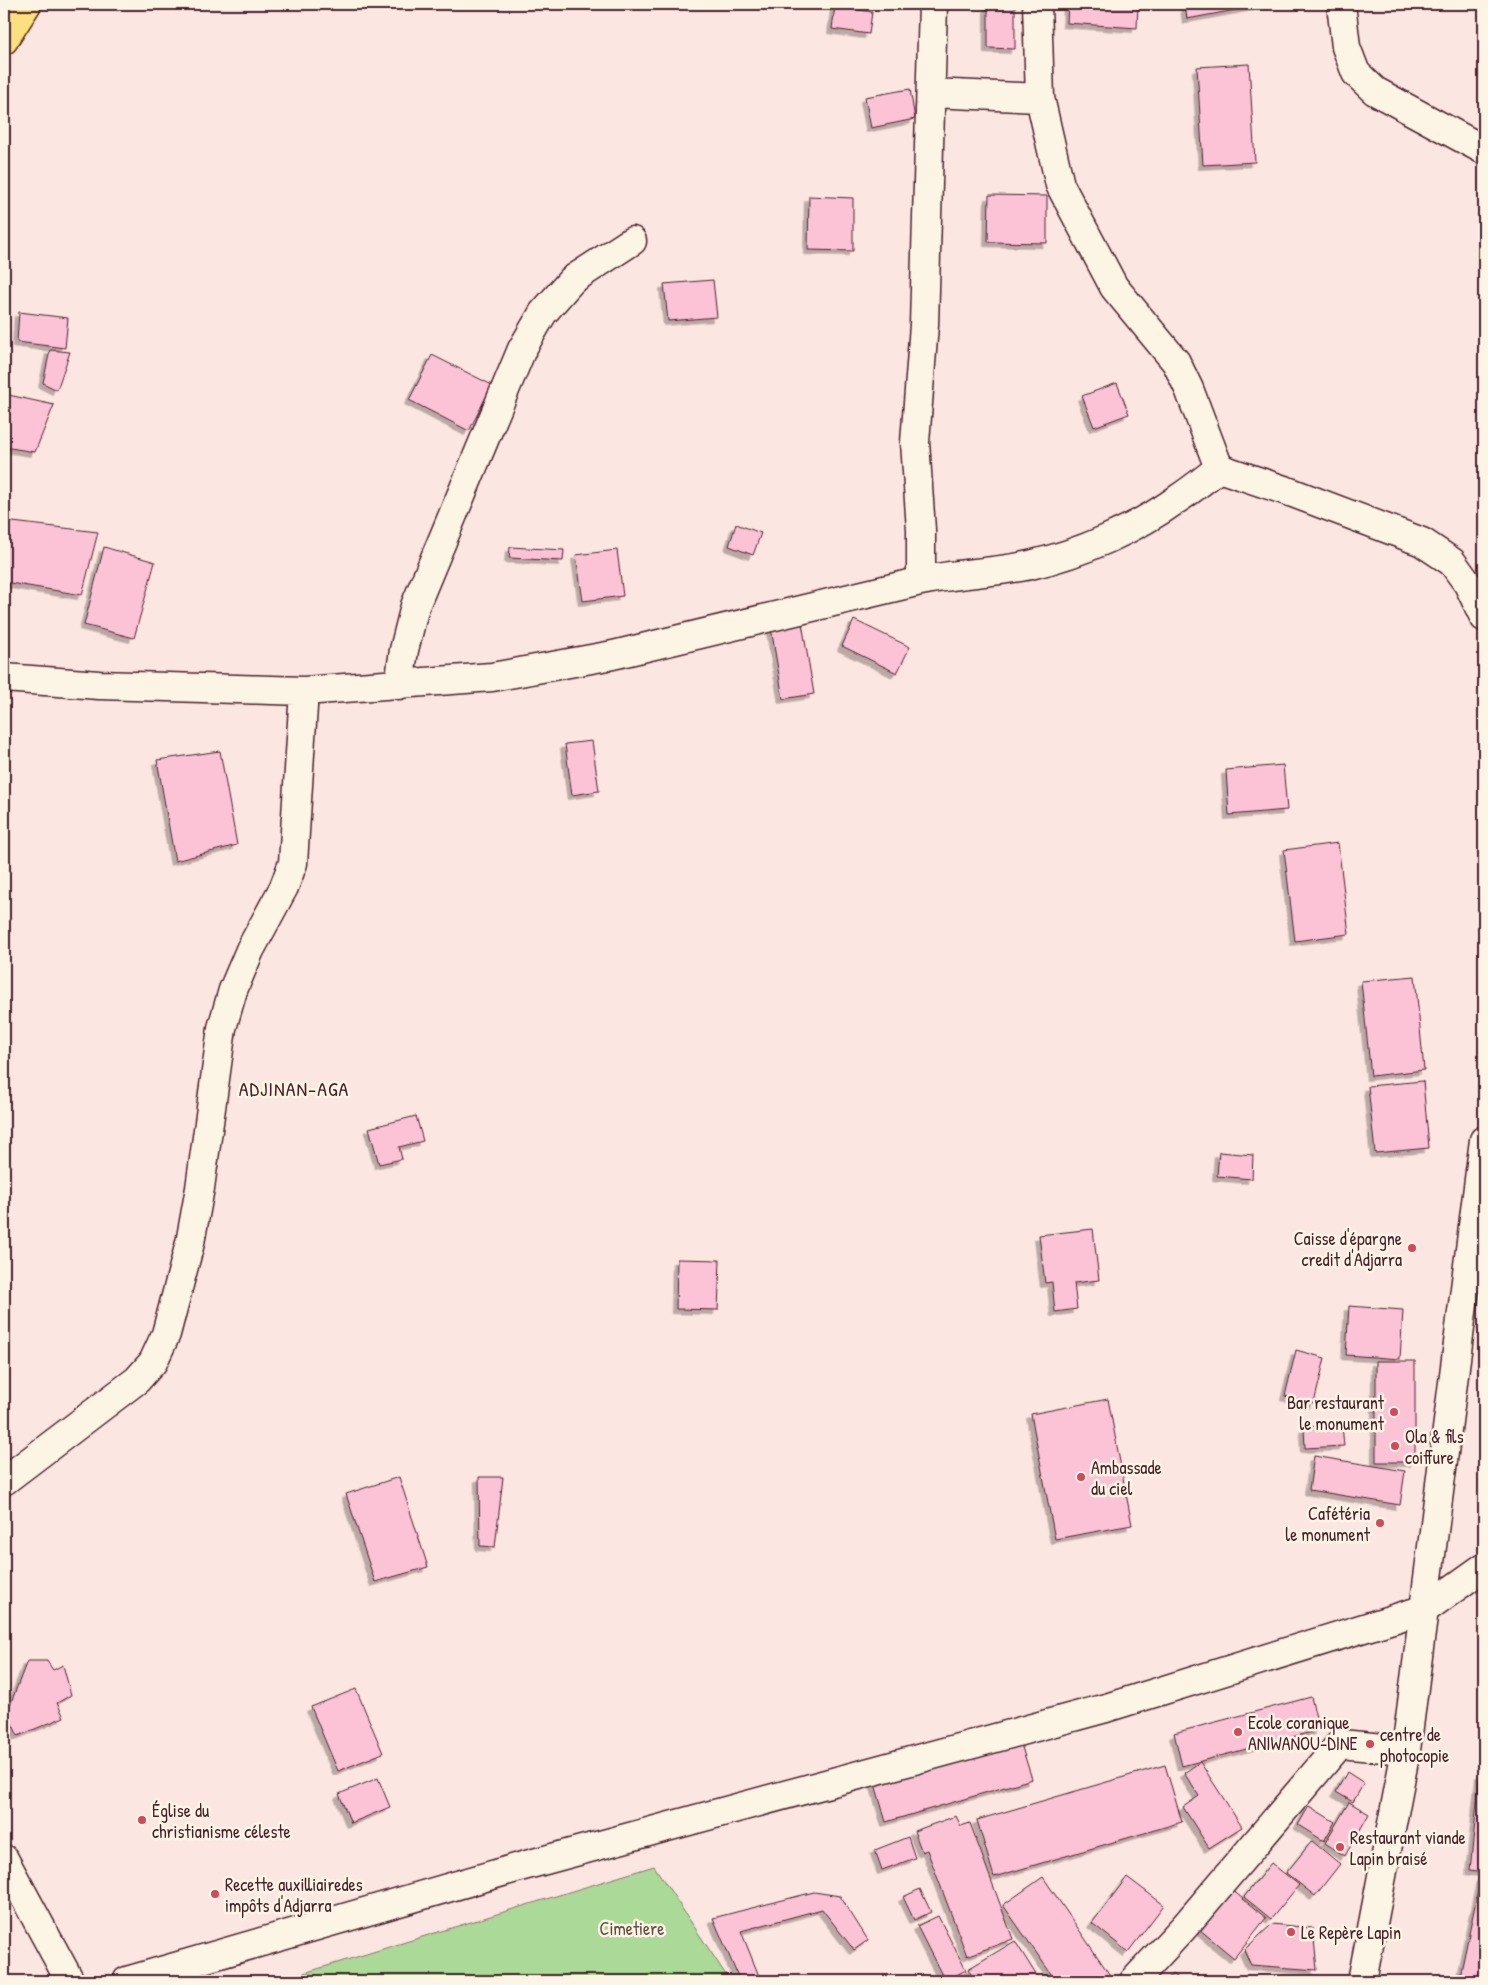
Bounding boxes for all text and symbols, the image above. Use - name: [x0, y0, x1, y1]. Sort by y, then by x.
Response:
- district label: ADJINAN-AGA: [239, 1075, 349, 1102]
- place label: Caisse d'épargne credit d'Adjarra: [1294, 1226, 1402, 1272]
- marker: Caisse d'épargne credit d'Adjarra: [1406, 1242, 1418, 1254]
- place label: Bar restaurant le monument: [1287, 1390, 1385, 1436]
- marker: Bar restaurant le monument: [1388, 1406, 1400, 1418]
- place label: Ola & fils coiffure: [1405, 1424, 1464, 1470]
- marker: Ola & fils coiffure: [1389, 1440, 1401, 1452]
- place label: Ambassade du ciel: [1091, 1455, 1162, 1501]
- marker: Ambassade du ciel: [1075, 1471, 1087, 1483]
- place label: Cafétéria le monument: [1285, 1501, 1371, 1547]
- marker: Cafétéria le monument: [1374, 1517, 1386, 1529]
- place label: Ecole coranique ANIWANOU-DINE: [1248, 1710, 1358, 1756]
- place label: centre de photocopie: [1380, 1722, 1449, 1768]
- marker: Ecole coranique ANIWANOU-DINE: [1232, 1726, 1244, 1738]
- marker: centre de photocopie: [1364, 1738, 1376, 1750]
- place label: Église du christianisme céleste: [152, 1798, 291, 1844]
- marker: Église du christianisme céleste: [136, 1814, 148, 1826]
- place label: Restaurant viande Lapin braisé: [1350, 1825, 1466, 1871]
- marker: Restaurant viande Lapin braisé: [1334, 1841, 1346, 1853]
- place label: Recette auxilliairedes impôts d'Adjarra: [225, 1872, 363, 1918]
- marker: Recette auxilliairedes impôts d'Adjarra: [209, 1888, 221, 1900]
- park label: Cimetiere: [600, 1916, 664, 1941]
- place label: Le Repère Lapin: [1301, 1920, 1401, 1945]
- marker: Le Repère Lapin: [1285, 1926, 1297, 1938]

